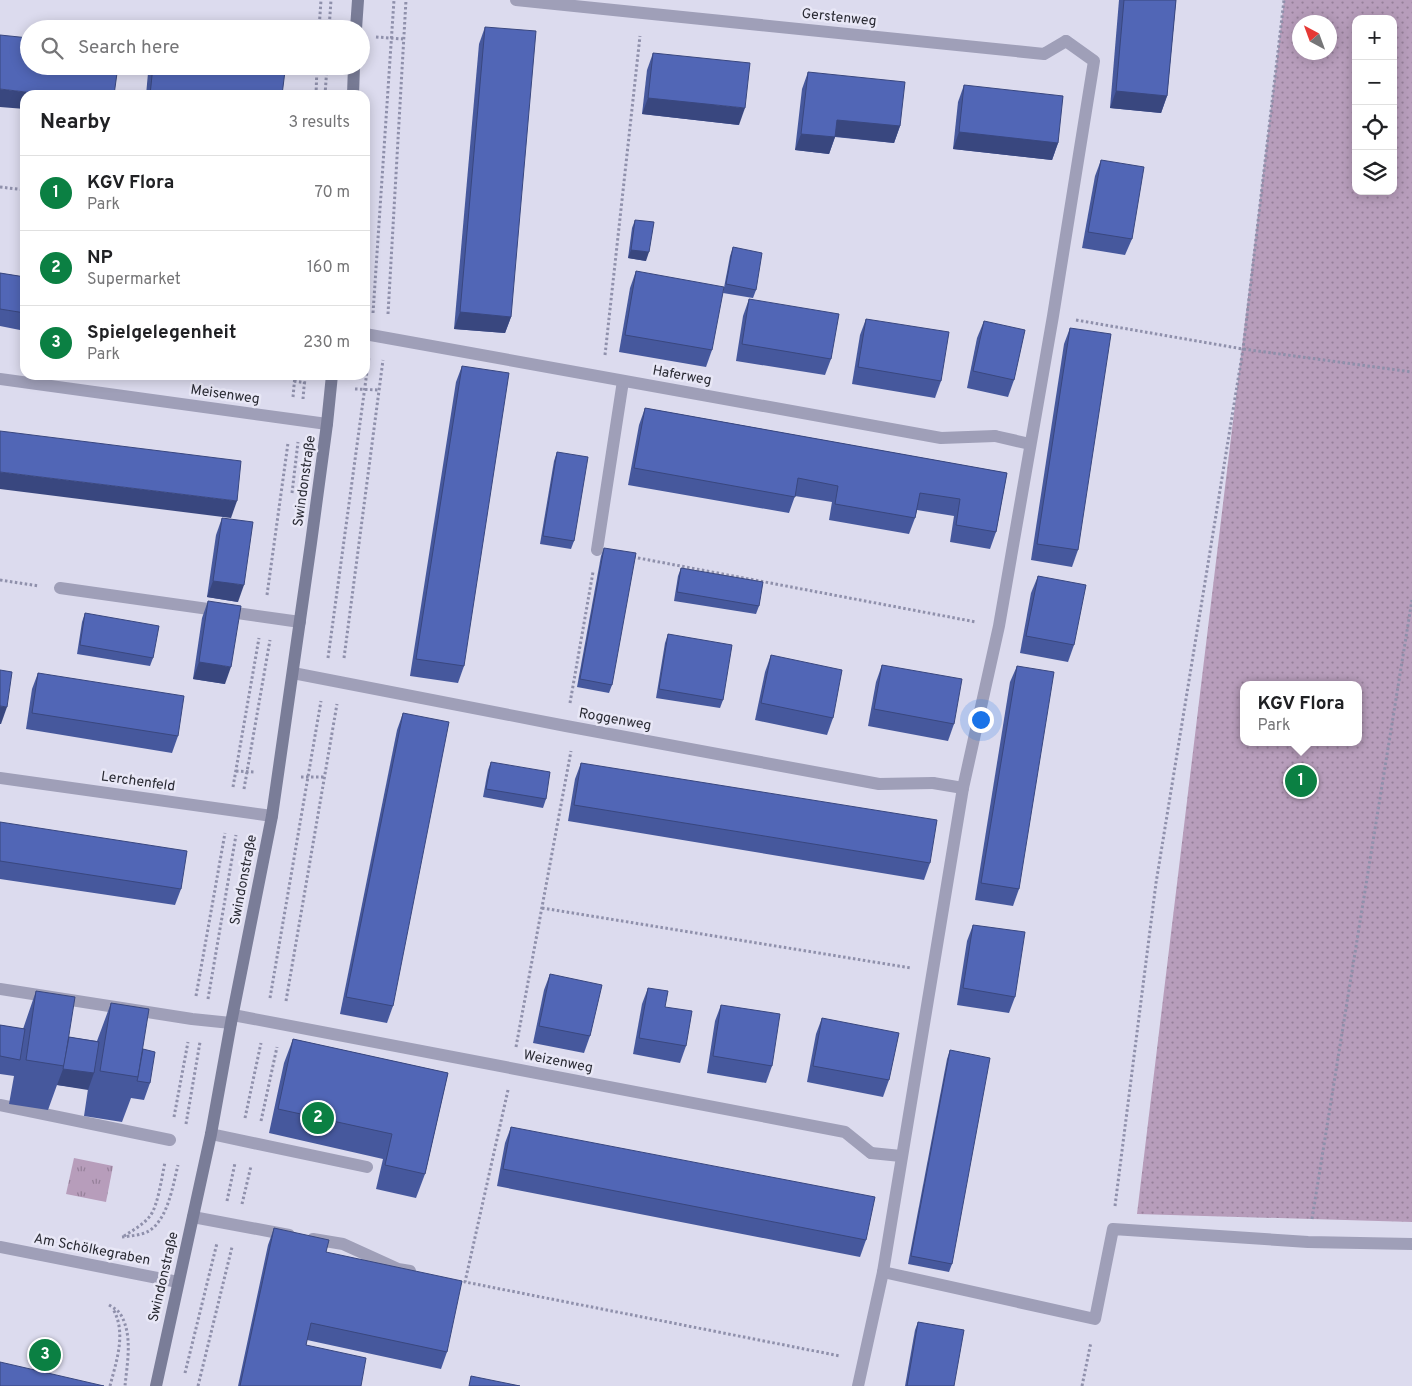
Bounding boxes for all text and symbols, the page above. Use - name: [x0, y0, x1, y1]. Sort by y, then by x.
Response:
- street label: Gerstenweg: [801, 6, 877, 30]
- north arrow: [1292, 15, 1337, 60]
- map controls: [1352, 15, 1397, 195]
- button: +: [1352, 15, 1397, 60]
- search box: [20, 20, 370, 75]
- icon: search: [38, 34, 66, 62]
- text: Search here: [78, 36, 180, 60]
- button: −: [1352, 60, 1397, 105]
- button: locate: [1352, 105, 1397, 150]
- text: Nearby: [40, 109, 111, 136]
- text: 3 results: [288, 113, 350, 133]
- button: layers: [1352, 150, 1397, 195]
- text: KGV Flora: [87, 171, 174, 195]
- text: 1: [53, 183, 59, 203]
- text: 70 m: [315, 183, 350, 203]
- text: Park: [87, 195, 120, 215]
- text: NP: [87, 246, 113, 270]
- text: 2: [51, 258, 61, 278]
- text: 160 m: [307, 258, 350, 278]
- text: Supermarket: [87, 270, 181, 290]
- text: Spielgelegenheit: [87, 321, 236, 345]
- text: 3: [51, 333, 61, 353]
- text: 230 m: [303, 333, 350, 353]
- text: Park: [87, 345, 120, 365]
- street label: Haferweg: [651, 362, 713, 390]
- street label: Meisenweg: [189, 382, 261, 408]
- street label: Swindonstraße: [290, 434, 320, 528]
- popup: [1240, 681, 1362, 746]
- text: KGV Flora: [1257, 692, 1345, 716]
- street label: Roggenweg: [577, 705, 653, 735]
- your location: [968, 707, 994, 733]
- text: Park: [1257, 716, 1290, 736]
- pin: 1: [1285, 762, 1317, 800]
- street label: Lerchenfeld: [100, 768, 176, 796]
- street label: Swindonstraße: [227, 833, 261, 927]
- street label: Weizenweg: [522, 1047, 594, 1077]
- pin: 2: [302, 1099, 334, 1137]
- street label: Am Schölkegraben: [32, 1230, 152, 1270]
- street label: Swindonstraße: [145, 1230, 183, 1324]
- pin: 3: [29, 1336, 61, 1374]

